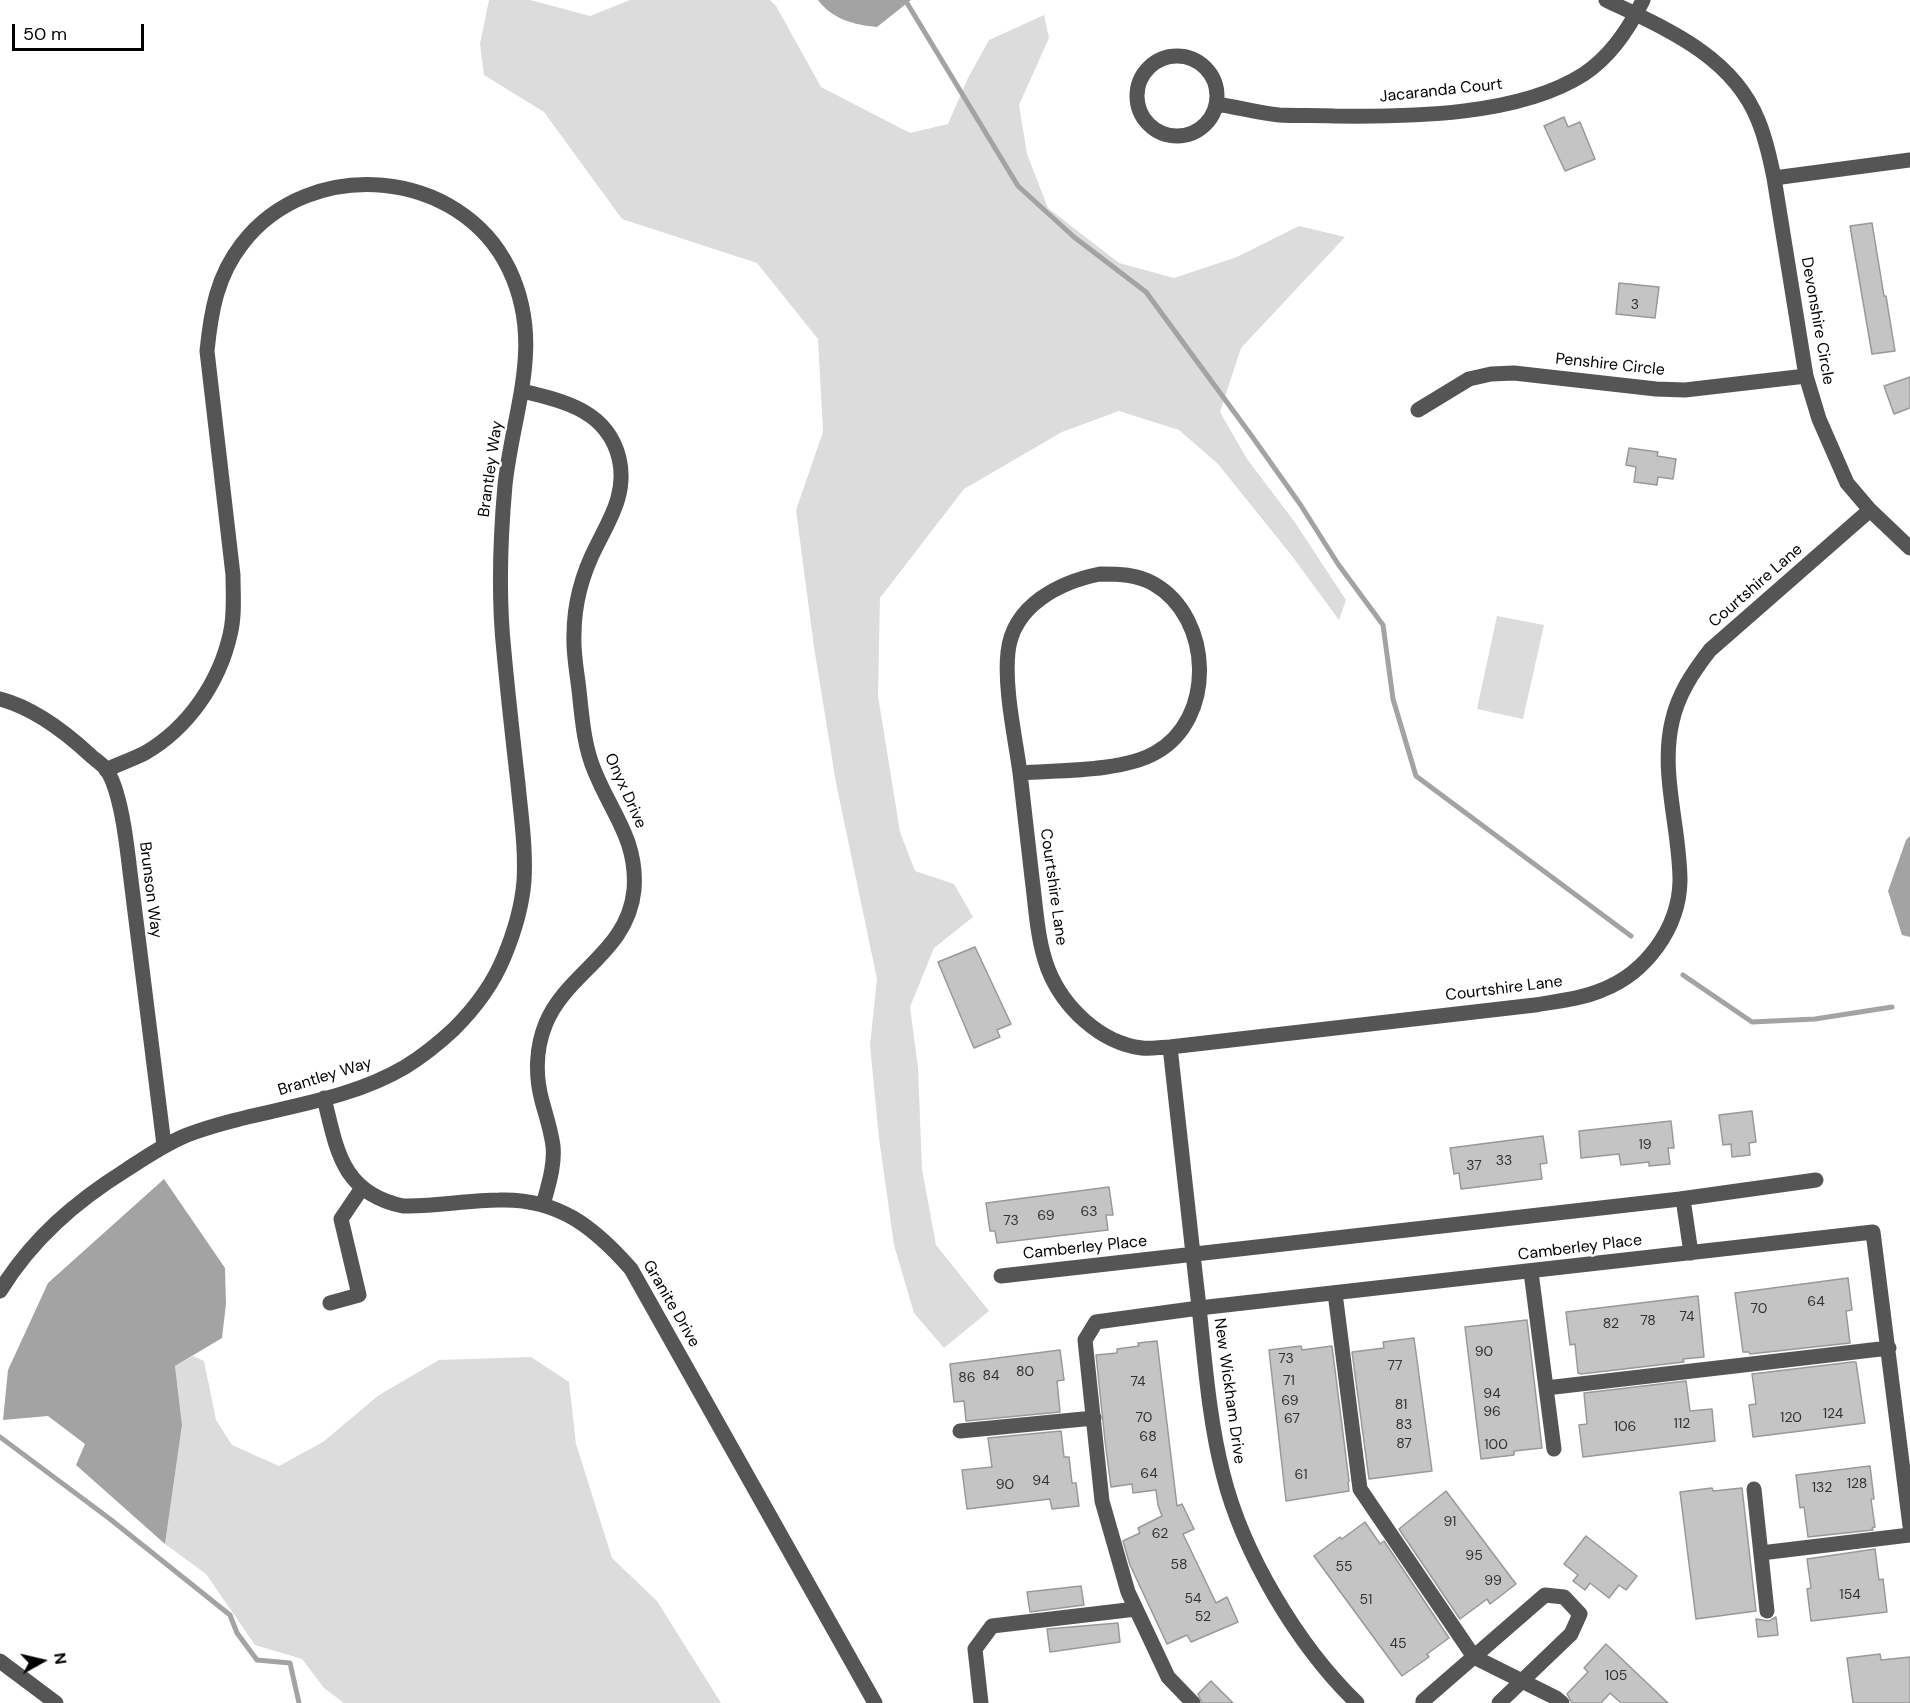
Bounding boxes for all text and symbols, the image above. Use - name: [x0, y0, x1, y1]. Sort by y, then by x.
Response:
- scale bar: [15, 12, 147, 50]
- text: 50 m: [23, 22, 67, 46]
- street label: Jacaranda Court: [1378, 75, 1504, 107]
- street label: Devonshire Circle: [1796, 256, 1838, 386]
- house number: 3: [1631, 297, 1639, 313]
- street label: Penshire Circle: [1554, 350, 1666, 380]
- street label: Brantley Way: [475, 419, 507, 519]
- street label: Courtshire Lane: [1705, 540, 1807, 632]
- street label: Onyx Drive: [600, 750, 650, 832]
- street label: Courtshire Lane: [1035, 827, 1071, 947]
- street label: Brunson Way: [135, 841, 165, 939]
- street label: Courtshire Lane: [1444, 972, 1564, 1006]
- street label: Brantley Way: [276, 1054, 374, 1100]
- house number: 19: [1638, 1137, 1652, 1153]
- house number: 33: [1496, 1153, 1512, 1169]
- house number: 37: [1466, 1158, 1482, 1174]
- house number: 63: [1080, 1204, 1098, 1220]
- house number: 69: [1037, 1208, 1055, 1224]
- house number: 73: [1003, 1213, 1019, 1229]
- street label: Camberley Place: [1517, 1231, 1643, 1265]
- street label: Camberley Place: [1022, 1232, 1148, 1264]
- street label: Granite Drive: [638, 1257, 704, 1351]
- house number: 64: [1807, 1294, 1825, 1310]
- house number: 70: [1751, 1301, 1767, 1317]
- house number: 74: [1679, 1309, 1695, 1325]
- house number: 78: [1640, 1313, 1656, 1329]
- house number: 82: [1603, 1316, 1619, 1332]
- street label: New Wickham Drive: [1209, 1317, 1249, 1465]
- house number: 90: [1475, 1344, 1493, 1360]
- house number: 73: [1278, 1351, 1294, 1367]
- house number: 77: [1388, 1358, 1402, 1374]
- house number: 80: [1016, 1364, 1034, 1380]
- house number: 84: [982, 1368, 1000, 1384]
- house number: 86: [958, 1370, 976, 1386]
- house number: 71: [1283, 1373, 1295, 1389]
- house number: 74: [1130, 1374, 1146, 1390]
- house number: 94: [1483, 1386, 1501, 1402]
- house number: 69: [1281, 1393, 1299, 1409]
- house number: 81: [1395, 1397, 1407, 1413]
- house number: 96: [1483, 1404, 1501, 1420]
- house number: 124: [1823, 1406, 1843, 1422]
- house number: 70: [1136, 1410, 1152, 1426]
- house number: 120: [1780, 1410, 1802, 1426]
- house number: 67: [1284, 1411, 1300, 1427]
- house number: 112: [1674, 1416, 1690, 1432]
- house number: 83: [1396, 1417, 1412, 1433]
- house number: 106: [1614, 1419, 1636, 1435]
- house number: 68: [1139, 1429, 1157, 1445]
- house number: 87: [1396, 1436, 1412, 1452]
- house number: 100: [1484, 1437, 1508, 1453]
- house number: 64: [1140, 1466, 1158, 1482]
- house number: 61: [1294, 1467, 1308, 1483]
- house number: 94: [1032, 1473, 1050, 1489]
- house number: 128: [1847, 1476, 1867, 1492]
- house number: 90: [996, 1477, 1014, 1493]
- house number: 132: [1812, 1480, 1832, 1496]
- house number: 91: [1444, 1514, 1456, 1530]
- house number: 62: [1152, 1526, 1168, 1542]
- house number: 95: [1465, 1548, 1483, 1564]
- house number: 58: [1170, 1557, 1188, 1573]
- house number: 55: [1335, 1559, 1353, 1575]
- house number: 99: [1484, 1573, 1502, 1589]
- house number: 154: [1839, 1587, 1861, 1603]
- house number: 54: [1184, 1591, 1202, 1607]
- house number: 51: [1360, 1592, 1372, 1608]
- house number: 52: [1195, 1609, 1211, 1625]
- north arrow: [12, 1631, 72, 1691]
- house number: 45: [1389, 1636, 1407, 1652]
- text: N: [49, 1651, 72, 1666]
- house number: 105: [1605, 1668, 1627, 1684]

